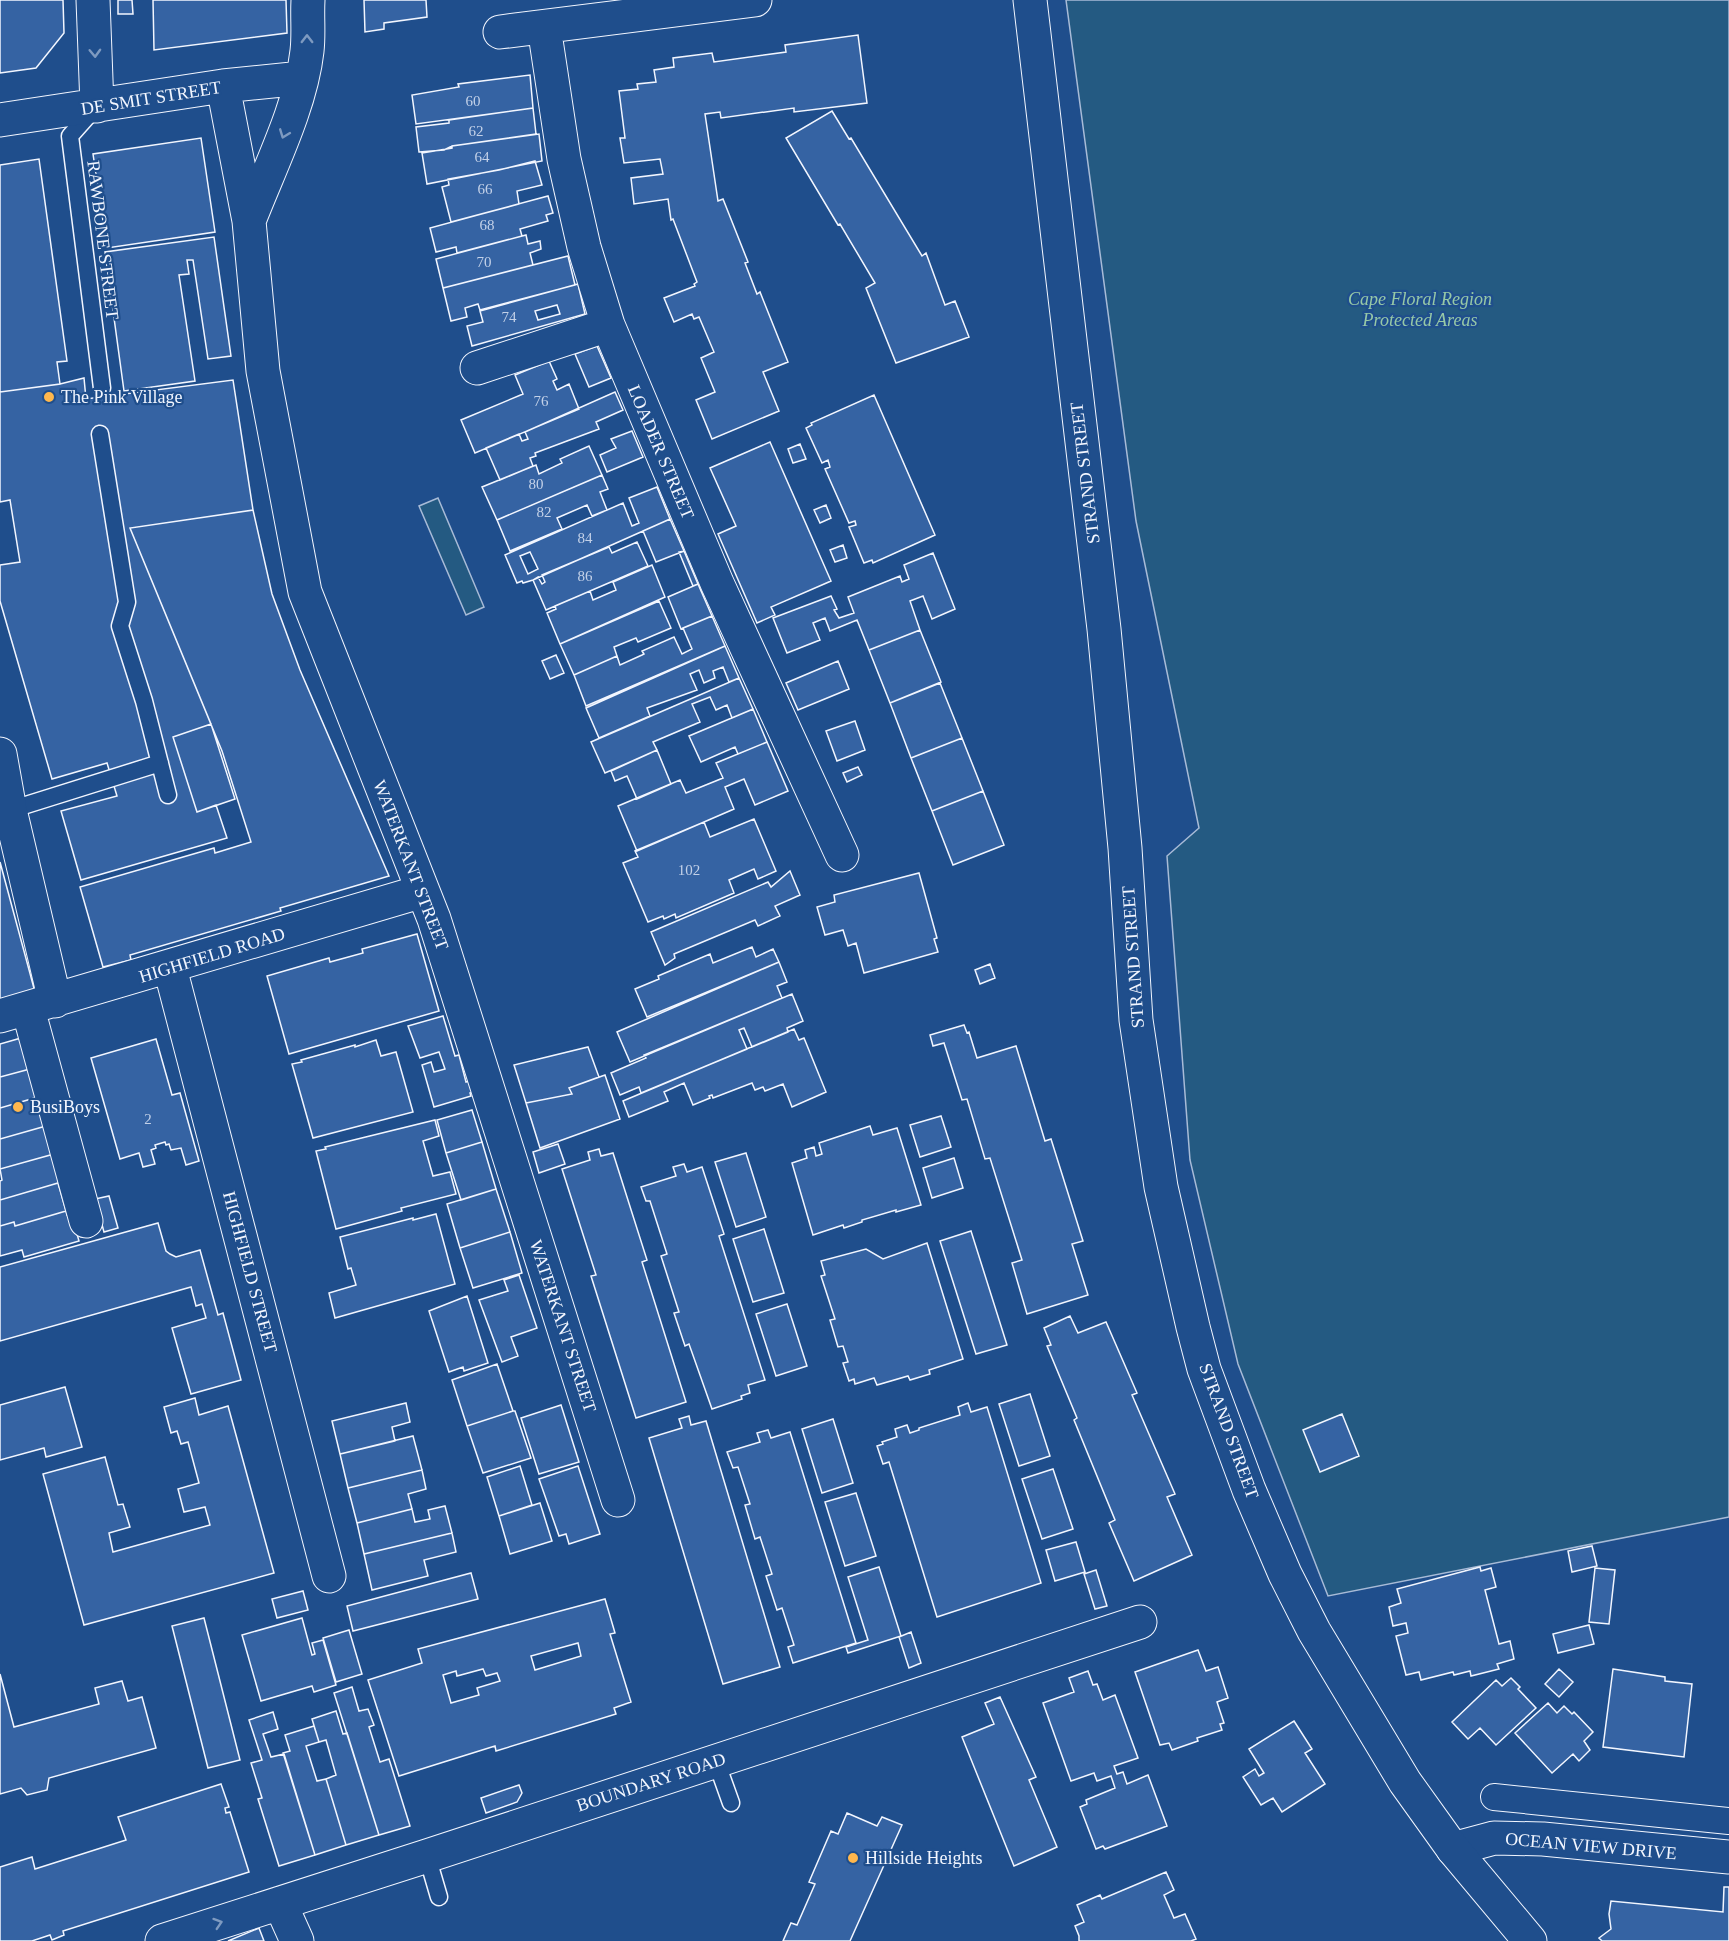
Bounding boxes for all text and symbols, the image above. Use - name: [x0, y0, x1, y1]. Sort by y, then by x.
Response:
- one-way arrow: [301, 35, 313, 44]
- one-way arrow: [89, 49, 101, 58]
- street label: DE SMIT STREET: [79, 77, 223, 119]
- house number: 60: [466, 93, 481, 109]
- house number: 62: [469, 123, 484, 139]
- one-way arrow: [278, 128, 291, 138]
- house number: 64: [475, 149, 490, 165]
- street label: RAWBONE STREET: [83, 159, 123, 321]
- house number: 66: [478, 181, 493, 197]
- house number: 68: [480, 217, 495, 233]
- house number: 70: [477, 254, 492, 270]
- park label: Cape Floral Region Protected Areas: [1348, 289, 1492, 330]
- house number: 74: [502, 309, 517, 325]
- street label: LOADER STREET: [624, 382, 698, 522]
- place label: The Pink Village: [61, 387, 183, 407]
- marker: The Pink Village: [42, 390, 56, 404]
- house number: 76: [534, 393, 549, 409]
- street label: STRAND STREET: [1066, 401, 1104, 545]
- house number: 80: [529, 476, 544, 492]
- house number: 82: [537, 504, 552, 520]
- house number: 84: [578, 530, 593, 546]
- house number: 86: [578, 568, 593, 584]
- street label: WATERKANT STREET: [369, 777, 453, 953]
- house number: 102: [678, 862, 700, 878]
- street label: STRAND STREET: [1118, 885, 1148, 1029]
- street label: HIGHFIELD ROAD: [137, 923, 287, 987]
- place label: BusiBoys: [30, 1097, 100, 1117]
- marker: BusiBoys: [11, 1100, 25, 1114]
- house number: 2: [144, 1111, 152, 1127]
- street label: HIGHFIELD STREET: [219, 1189, 281, 1355]
- street label: WATERKANT STREET: [526, 1237, 600, 1415]
- street label: STRAND STREET: [1195, 1361, 1263, 1501]
- street label: BOUNDARY ROAD: [574, 1748, 728, 1816]
- street label: OCEAN VIEW DRIVE: [1504, 1829, 1678, 1863]
- place label: Hillside Heights: [865, 1848, 983, 1868]
- marker: Hillside Heights: [846, 1851, 860, 1865]
- one-way arrow: [212, 1918, 223, 1930]

